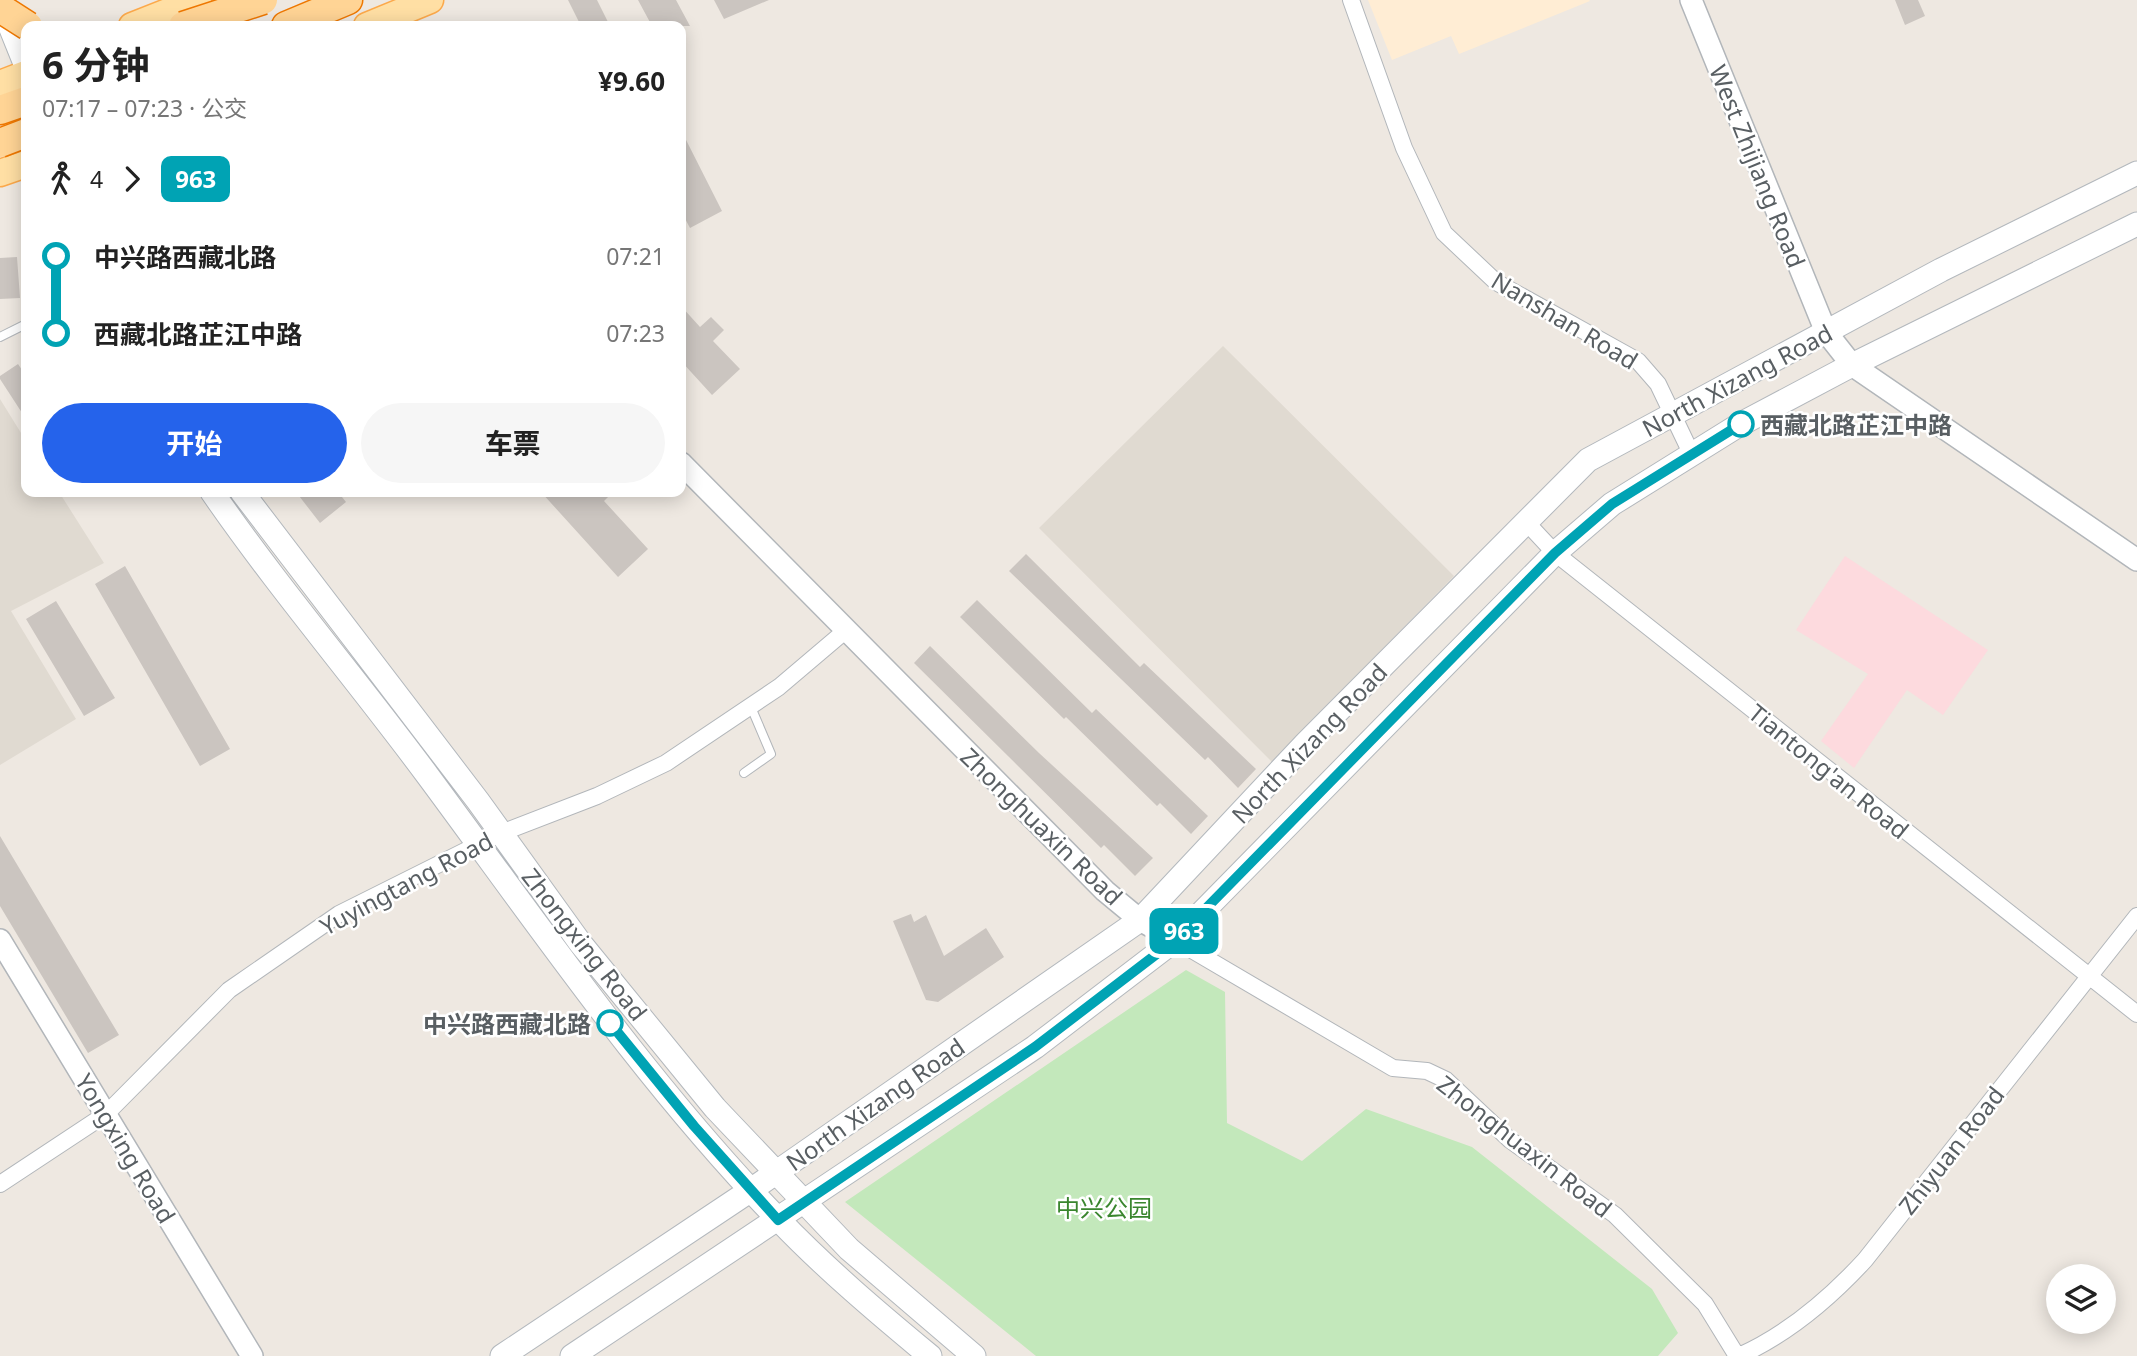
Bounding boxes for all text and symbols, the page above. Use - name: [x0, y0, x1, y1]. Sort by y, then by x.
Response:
- text: 6 分钟: [42, 38, 150, 90]
- street label: West Zhijiang Road: [1702, 60, 1814, 272]
- text: ¥9.60: [598, 63, 665, 99]
- text: 07:17 – 07:23 · 公交: [42, 92, 247, 124]
- icon: walk: [42, 160, 80, 198]
- icon: forward: [113, 160, 151, 198]
- text: 963: [175, 162, 216, 195]
- text: 4: [90, 163, 103, 195]
- text: 中兴路西藏北路: [94, 239, 276, 275]
- text: 07:21: [606, 240, 665, 272]
- street label: Nanshan Road: [1486, 263, 1644, 377]
- text: 西藏北路芷江中路: [94, 316, 302, 352]
- street label: North Xizang Road: [1636, 316, 1838, 444]
- text: 07:23: [606, 317, 665, 349]
- button: 开始: [42, 403, 347, 483]
- button: 车票: [361, 403, 665, 483]
- place label: 西藏北路芷江中路: [1760, 408, 1952, 441]
- marker: 西藏北路芷江中路: [1728, 411, 1754, 437]
- street label: North Xizang Road: [1224, 656, 1394, 830]
- street label: Tiantong'an Road: [1742, 696, 1916, 846]
- street label: Zhonghuaxin Road: [954, 740, 1130, 912]
- street label: Yuyingtang Road: [314, 824, 498, 942]
- street label: Zhongxing Road: [515, 861, 655, 1027]
- line badge: 963: [1144, 908, 1224, 954]
- text: 963: [1163, 914, 1205, 947]
- place label: 中兴路西藏北路: [423, 1007, 591, 1040]
- marker: 中兴路西藏北路: [597, 1010, 623, 1036]
- street label: North Xizang Road: [779, 1030, 971, 1178]
- street label: Yongxing Road: [68, 1067, 184, 1229]
- street label: Zhonghuaxin Road: [1431, 1067, 1619, 1225]
- street label: Zhiyuan Road: [1891, 1079, 2011, 1221]
- park label: 中兴公园: [1056, 1191, 1152, 1224]
- map controls: [2046, 1264, 2116, 1334]
- button: layers: [2046, 1264, 2116, 1334]

